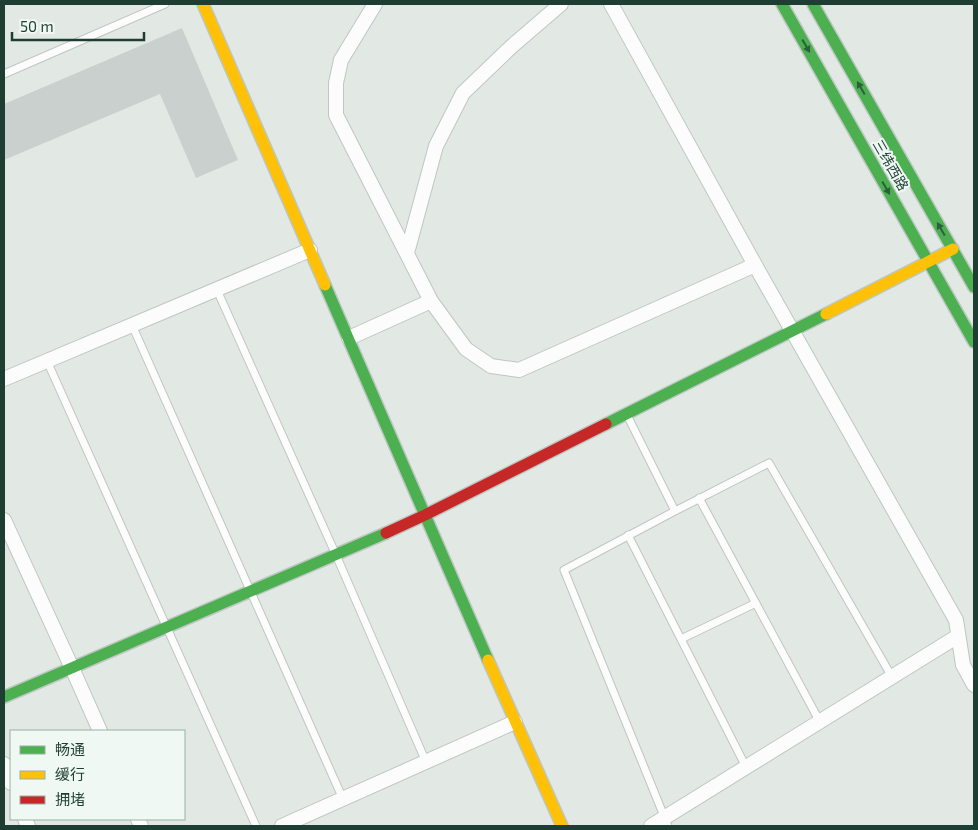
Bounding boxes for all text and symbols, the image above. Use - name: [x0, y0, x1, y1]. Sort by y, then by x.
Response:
- scale bar: [12, 10, 145, 42]
- text: 50 m: [20, 17, 54, 35]
- one-way arrow: [802, 40, 811, 53]
- one-way arrow: [856, 82, 865, 95]
- street label: 三纬西路: [870, 137, 912, 193]
- one-way arrow: [882, 181, 891, 194]
- one-way arrow: [937, 223, 946, 236]
- legend: [10, 730, 185, 820]
- text: 畅通: [55, 740, 85, 758]
- text: 缓行: [55, 765, 85, 783]
- text: 拥堵: [55, 790, 85, 808]

